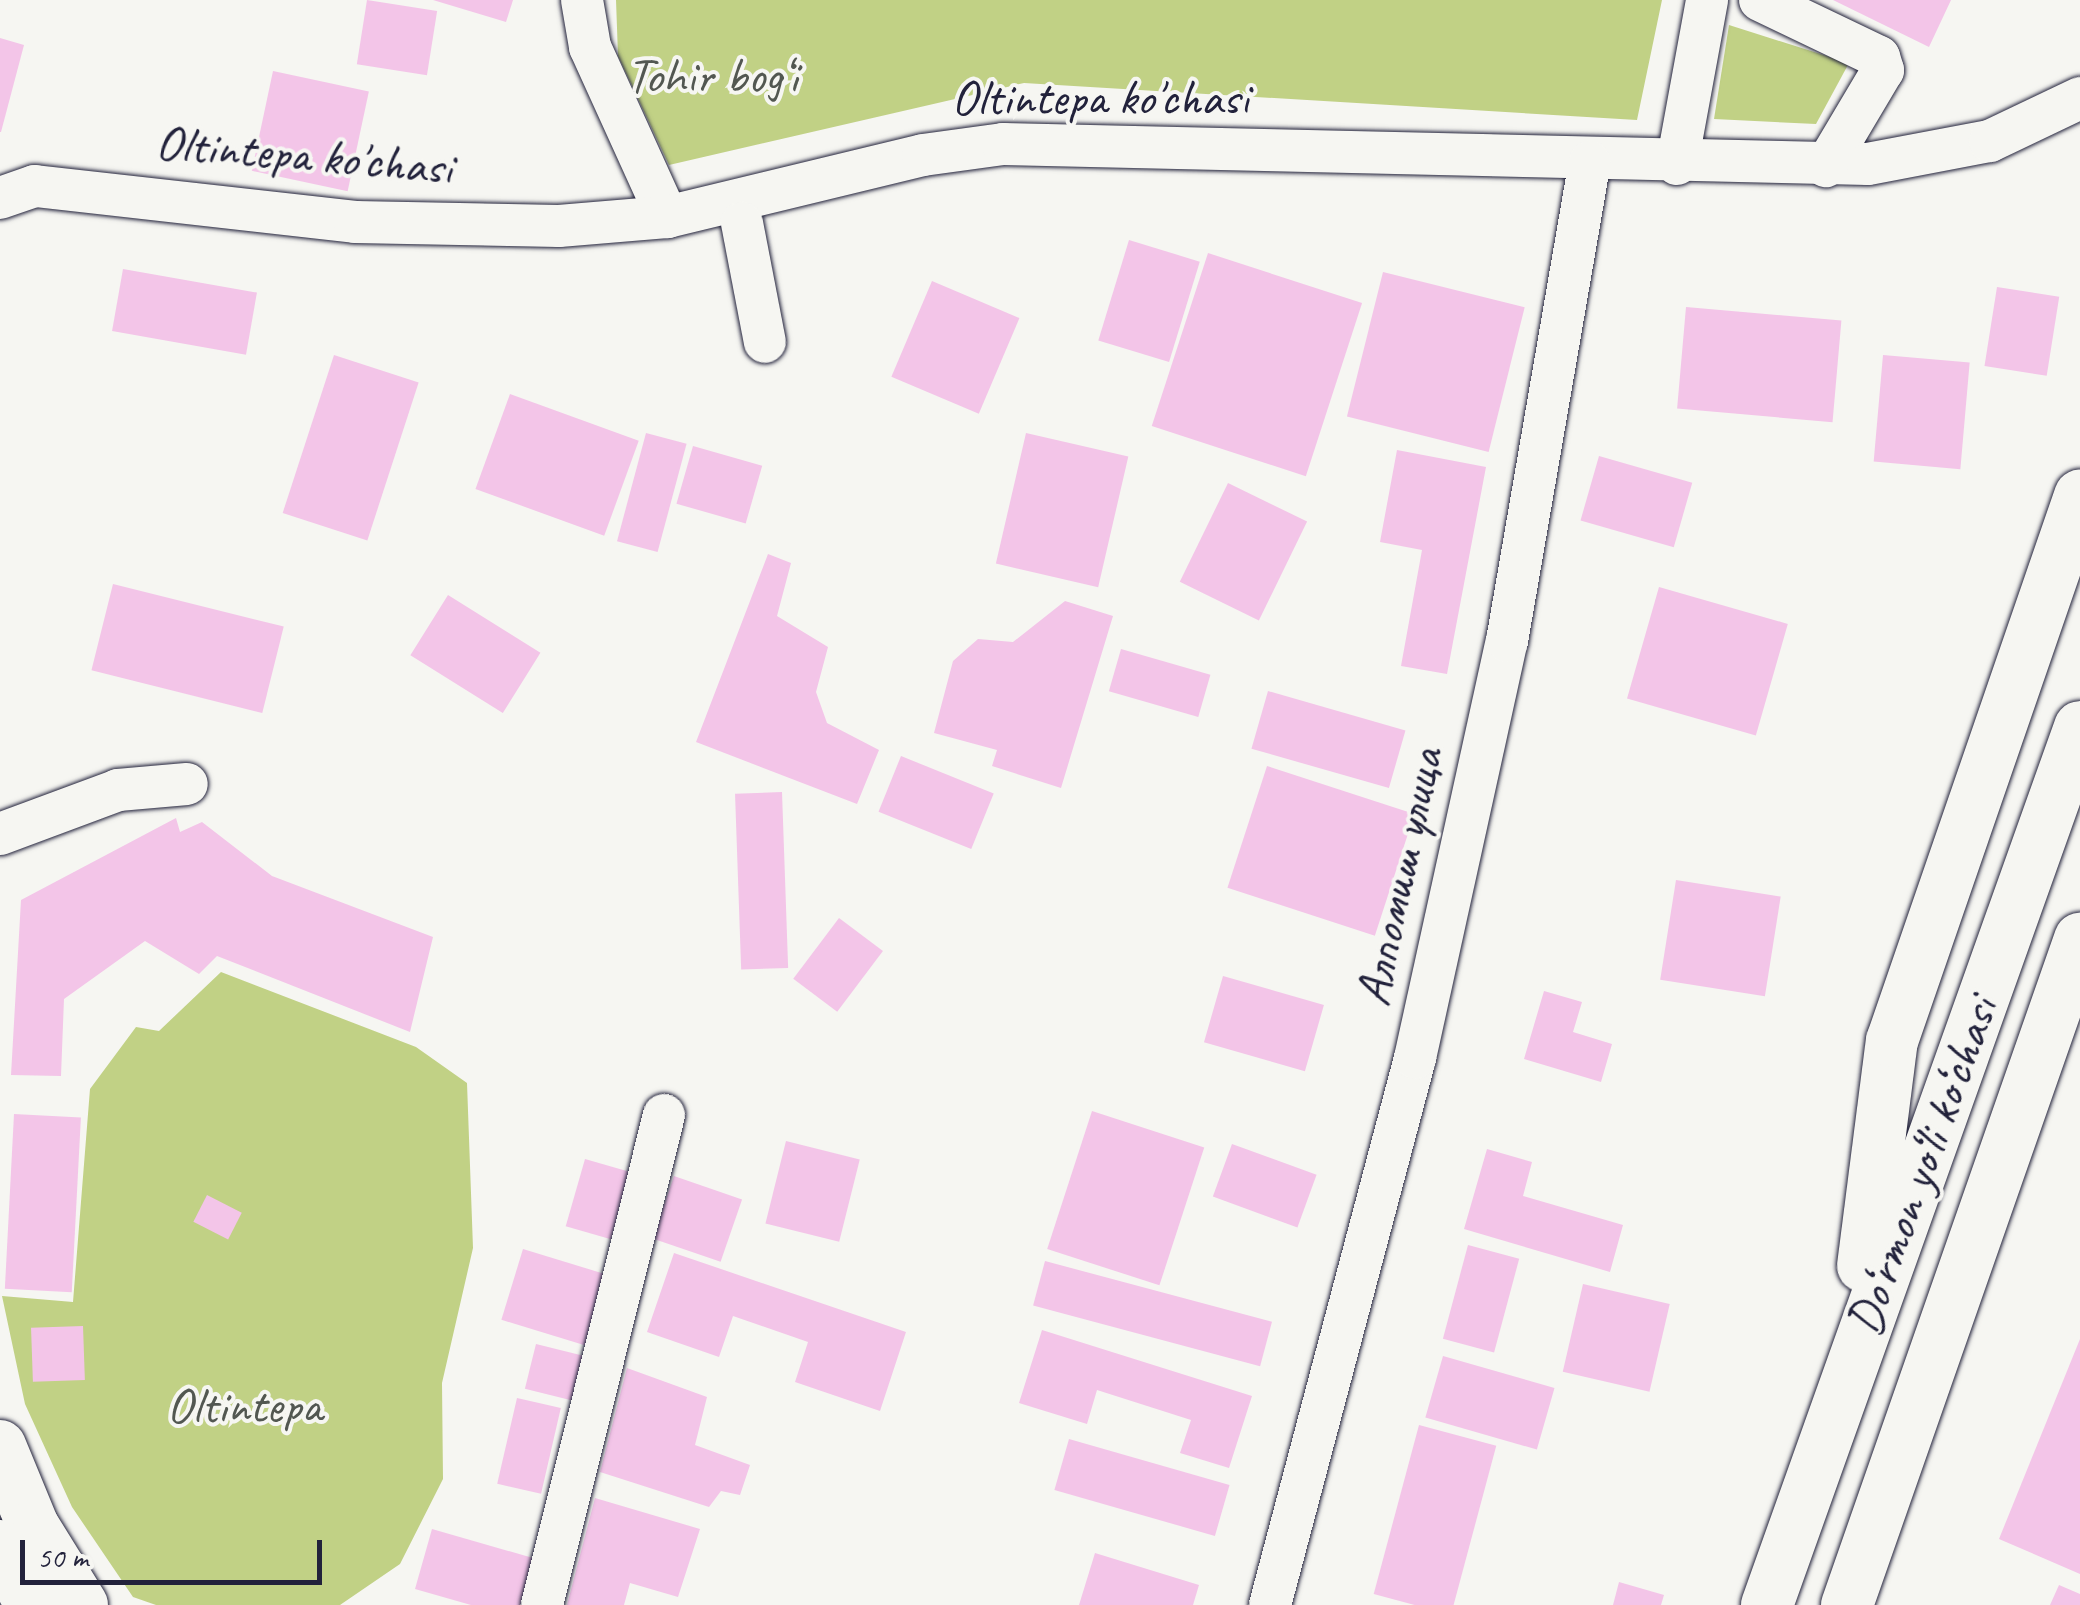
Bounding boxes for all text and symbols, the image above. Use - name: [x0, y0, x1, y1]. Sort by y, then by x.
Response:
- park label: Tohir bog‘i: [626, 46, 798, 106]
- street label: Oltintepa ko'chasi: [951, 68, 1249, 128]
- street label: Oltintepa ko'chasi: [153, 112, 455, 198]
- street label: Алпомиш улица: [1342, 740, 1456, 1014]
- street label: Do‘rmon yo‘li ko‘chasi: [1833, 989, 2011, 1343]
- park label: Oltintepa: [167, 1376, 321, 1436]
- scale bar: [25, 1520, 328, 1582]
- text: 50 m: [37, 1538, 88, 1576]

